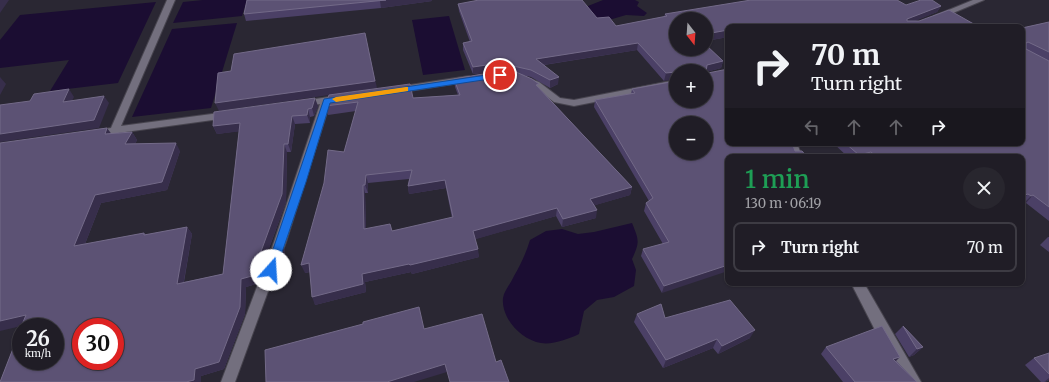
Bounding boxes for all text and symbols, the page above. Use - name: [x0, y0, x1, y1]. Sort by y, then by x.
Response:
- north arrow: [669, 12, 713, 56]
- map controls: [669, 12, 713, 160]
- text: 70 m: [811, 37, 880, 73]
- icon: right: [745, 40, 797, 92]
- pin: [483, 58, 517, 92]
- icon: arrive: [489, 64, 511, 86]
- button: +: [669, 64, 713, 108]
- text: Turn right: [811, 72, 902, 95]
- button: −: [669, 116, 713, 160]
- icon: left: [801, 116, 823, 138]
- icon: ahead: [843, 116, 865, 138]
- icon: ahead: [885, 116, 907, 138]
- icon: right: [927, 116, 949, 138]
- text: 1 min: [745, 164, 810, 195]
- button: close: [963, 167, 1005, 209]
- text: 130 m · 06:19: [745, 195, 821, 212]
- icon: right: [747, 236, 769, 258]
- text: Turn right: [781, 238, 859, 257]
- text: 70 m: [967, 238, 1003, 257]
- position arrow: [250, 249, 292, 291]
- speed limit sign: 30: [72, 318, 124, 370]
- text: 26: [26, 326, 50, 351]
- text: km/h: [25, 347, 51, 360]

